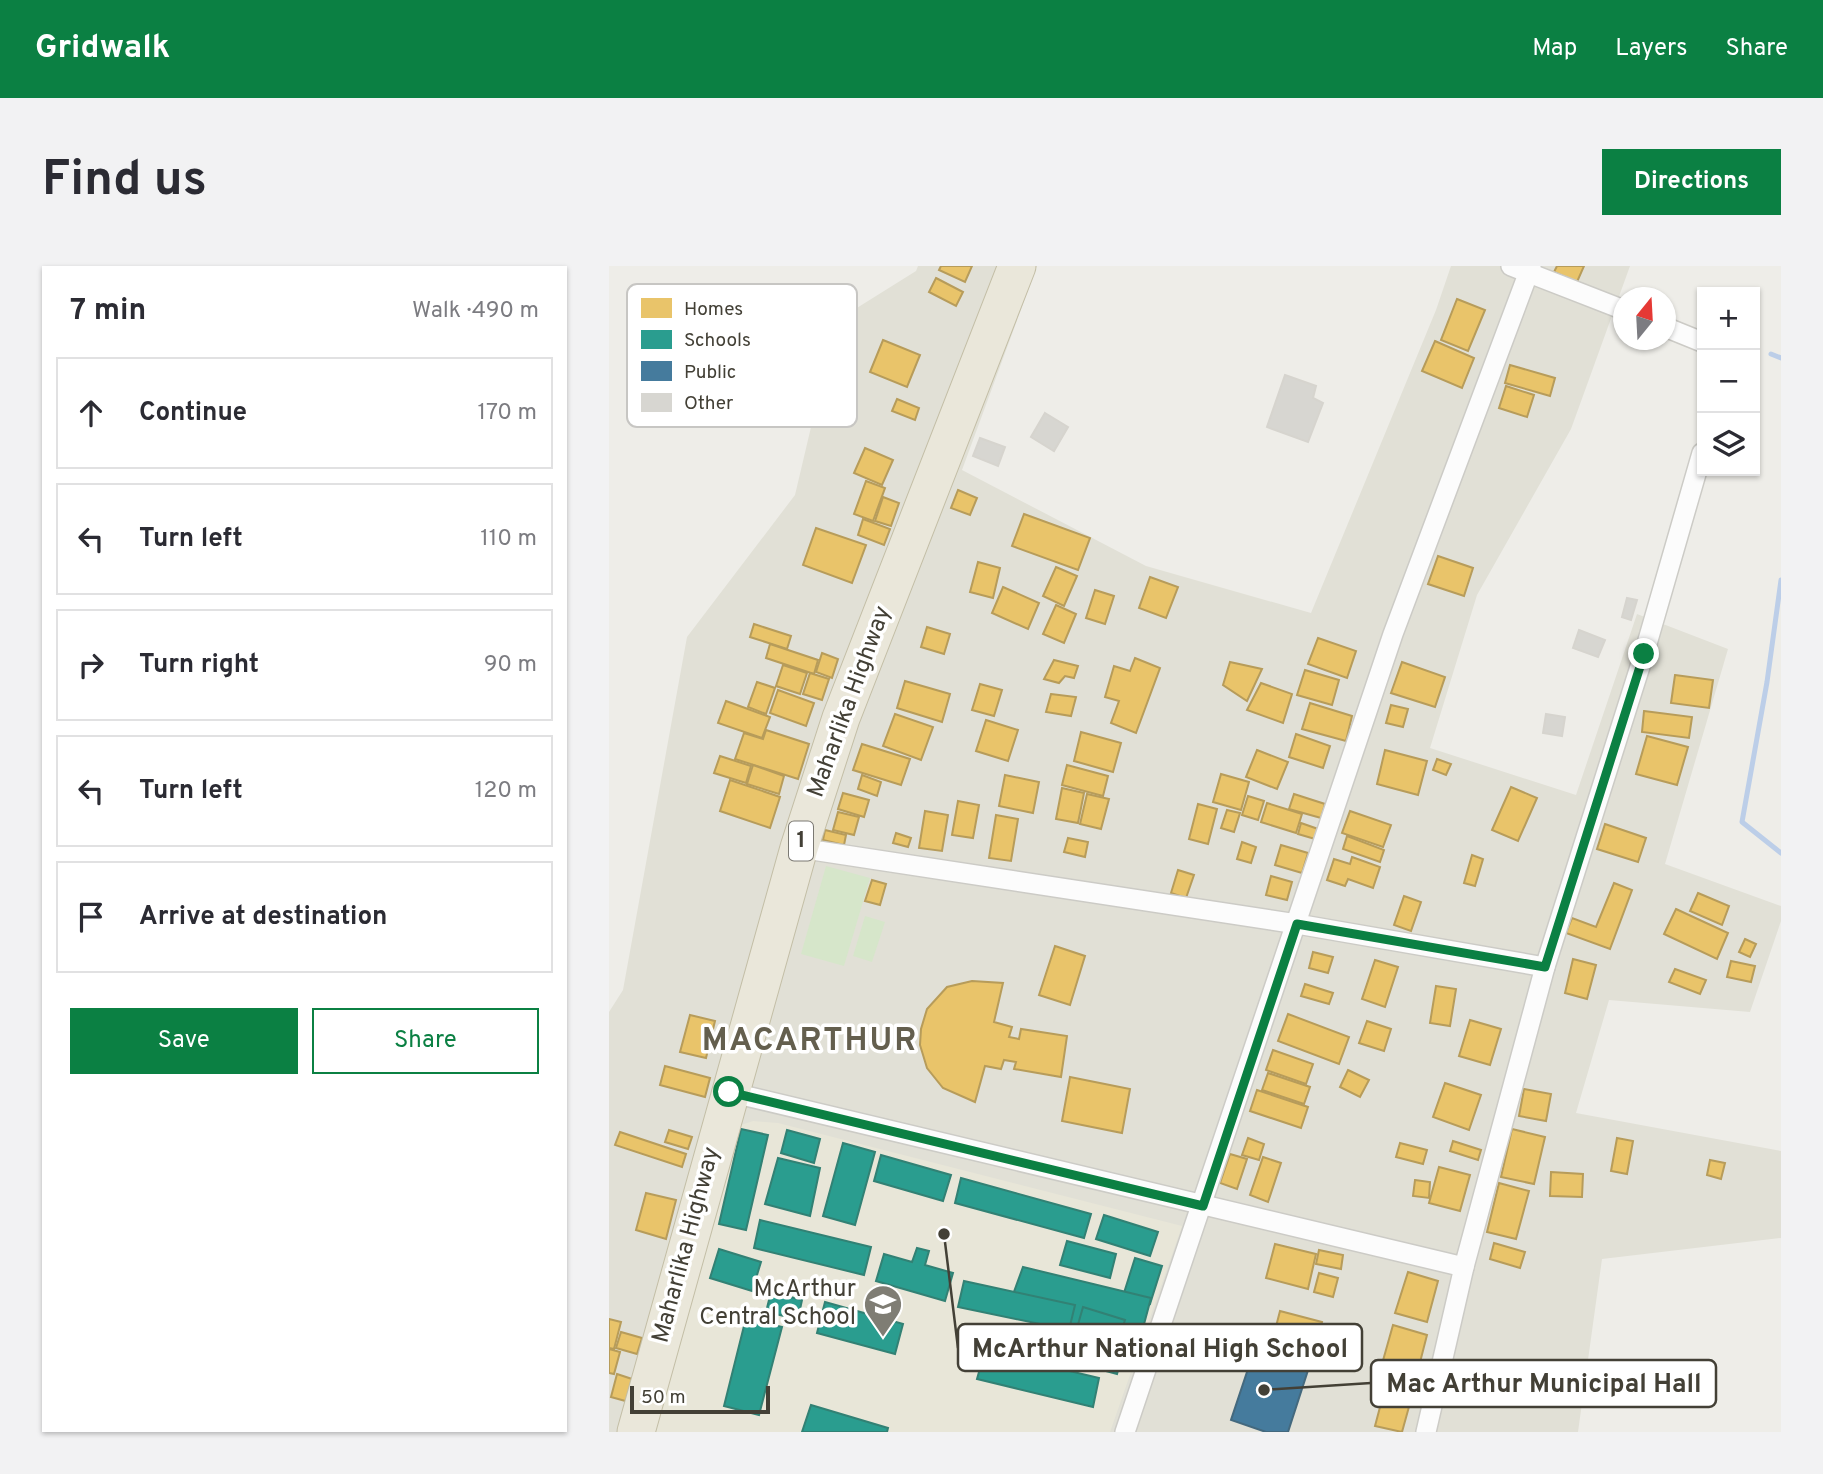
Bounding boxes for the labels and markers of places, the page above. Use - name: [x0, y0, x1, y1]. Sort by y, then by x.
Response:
- place label: McArthur Central School: [699, 1275, 856, 1333]
- school or university icon: McArthur Central School: [862, 1283, 904, 1338]
- callout: McArthur National High School: [958, 1324, 1362, 1371]
- callout: Mac Arthur Municipal Hall: [1371, 1360, 1716, 1407]

